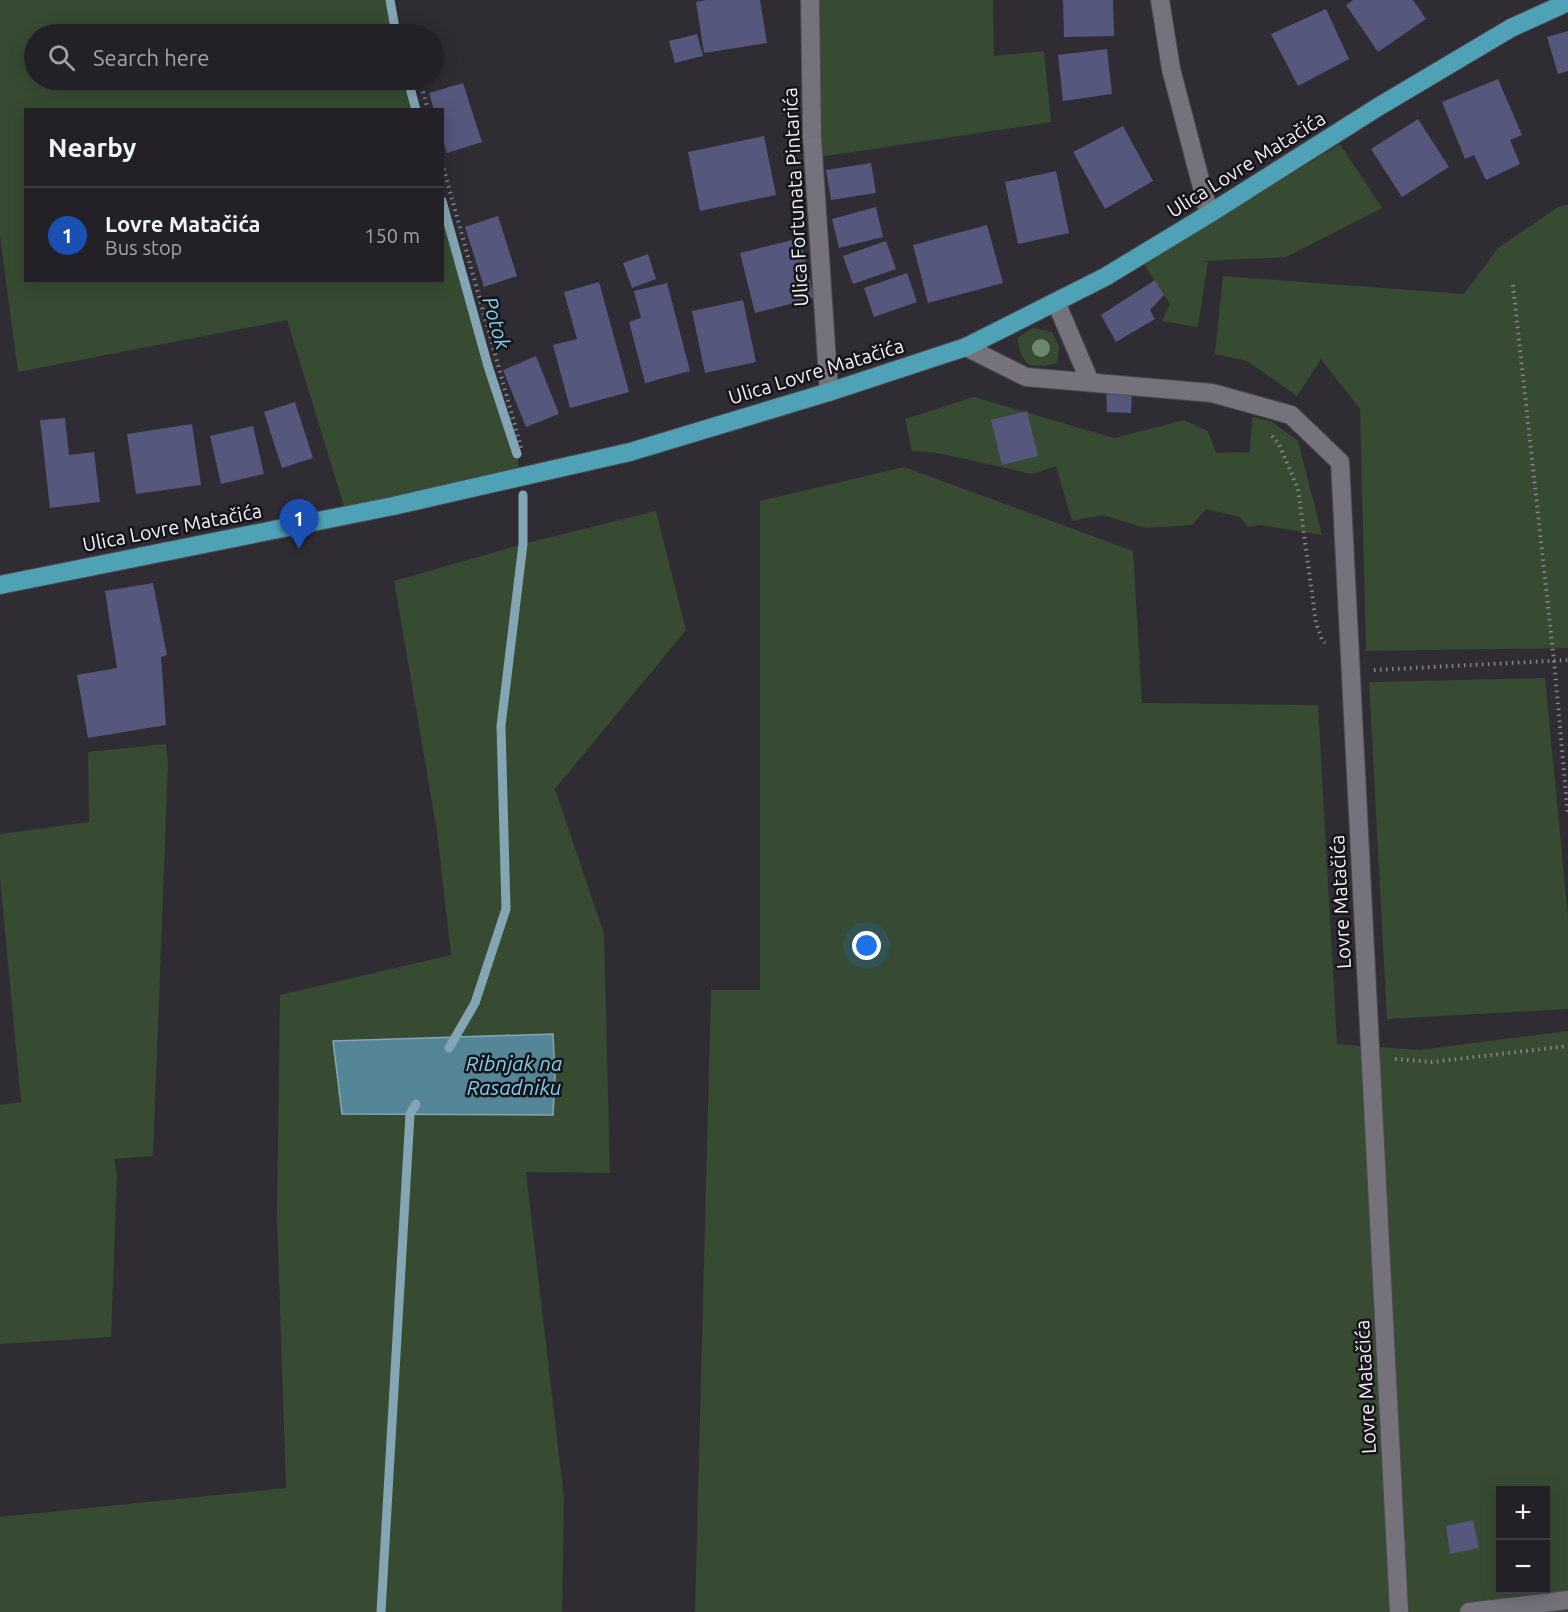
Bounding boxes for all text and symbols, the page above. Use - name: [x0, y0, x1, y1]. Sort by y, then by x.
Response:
- search box: [24, 24, 444, 90]
- icon: search: [45, 41, 78, 74]
- text: Search here: [93, 45, 209, 70]
- street label: Ulica Fortunata Pintarića: [778, 87, 812, 307]
- street label: Ulica Lovre Matačića: [1163, 106, 1329, 222]
- text: Nearby: [48, 133, 136, 162]
- text: Lovre Matačića: [105, 211, 260, 236]
- text: 1: [62, 224, 73, 247]
- text: 150 m: [364, 224, 420, 247]
- text: Bus stop: [105, 236, 182, 259]
- water label: Potok: [478, 294, 516, 352]
- street label: Ulica Lovre Matačića: [726, 333, 906, 409]
- street label: Ulica Lovre Matačića: [80, 498, 264, 556]
- pin: 1: [280, 500, 318, 549]
- street label: Lovre Matačića: [1325, 834, 1355, 970]
- your location: [852, 931, 881, 960]
- water label: Ribnjak na Rasadniku: [466, 1051, 562, 1099]
- street label: Lovre Matačića: [1350, 1319, 1380, 1455]
- map controls: [1496, 1486, 1550, 1594]
- button: +: [1496, 1486, 1550, 1540]
- button: −: [1496, 1540, 1550, 1594]

